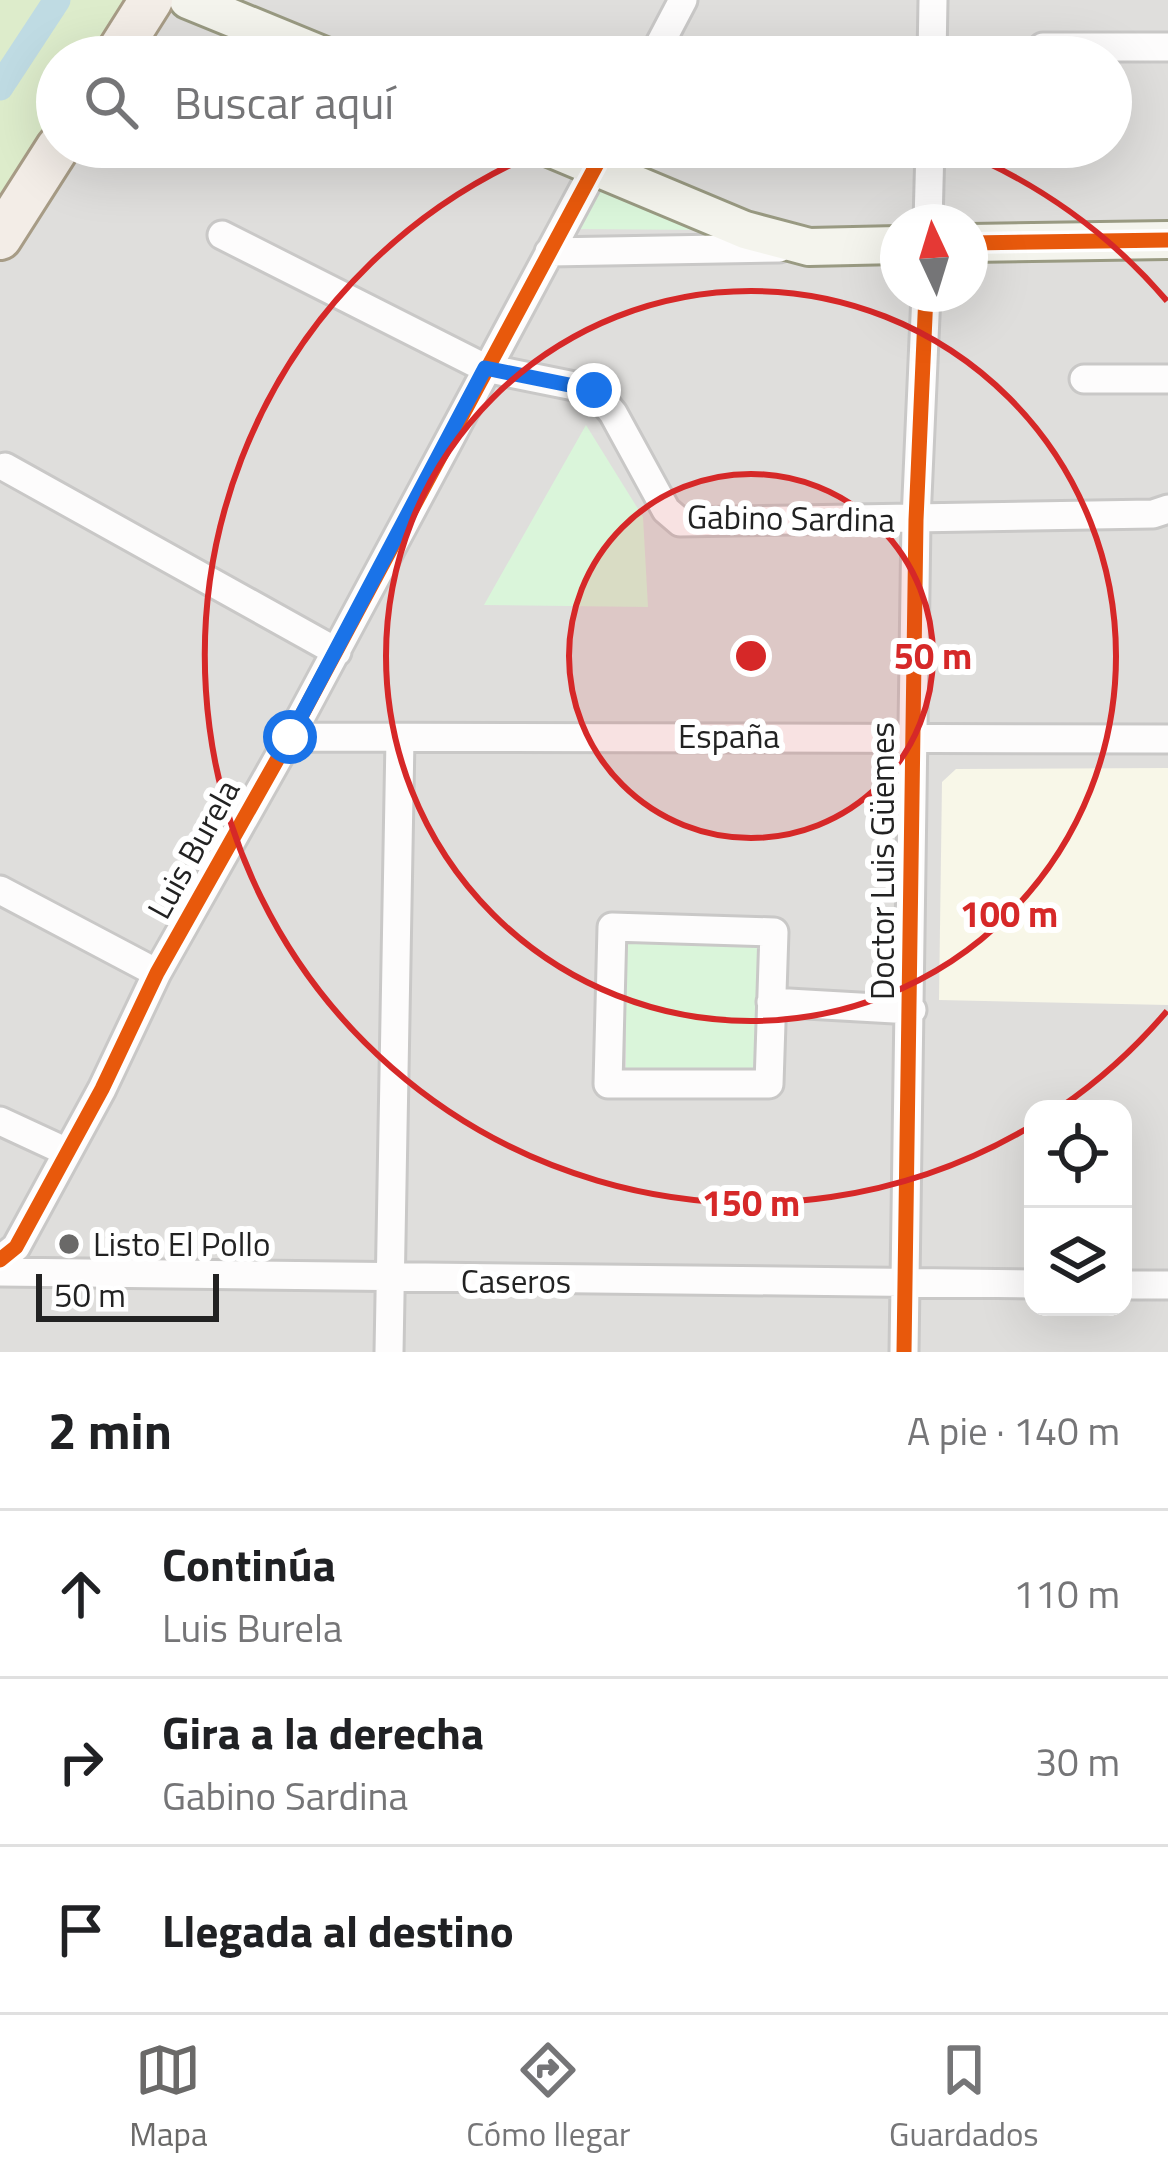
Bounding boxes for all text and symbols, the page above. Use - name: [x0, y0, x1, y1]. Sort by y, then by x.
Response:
- search box: [36, 36, 1132, 168]
- text: Buscar aquí: [174, 68, 394, 136]
- icon: search: [78, 69, 144, 135]
- north arrow: [880, 204, 988, 312]
- route end: [567, 363, 621, 417]
- street label: Gabino Sardina: [686, 491, 896, 545]
- text: 50 m: [894, 628, 972, 683]
- centre of rings: [730, 635, 772, 677]
- route start: [263, 710, 317, 764]
- street label: España: [678, 711, 780, 761]
- street label: Doctor Luis Güemes: [857, 722, 907, 1000]
- street label: Luis Burela: [134, 770, 252, 928]
- text: 100 m: [960, 886, 1058, 941]
- map controls: [1024, 1100, 1132, 1316]
- button: locate: [1024, 1100, 1132, 1208]
- text: 150 m: [702, 1175, 800, 1230]
- button: layers: [1024, 1208, 1132, 1316]
- place label: Listo El Pollo: [93, 1219, 270, 1269]
- marker: Listo El Pollo: [56, 1231, 82, 1257]
- street label: Caseros: [461, 1256, 571, 1306]
- scale bar: [36, 1268, 219, 1321]
- text: 50 m: [54, 1270, 126, 1320]
- text: 2 min: [48, 1391, 172, 1469]
- text: A pie · 140 m: [907, 1401, 1120, 1460]
- text: Continúa: [162, 1530, 336, 1598]
- icon: ahead: [48, 1561, 114, 1627]
- text: 110 m: [1013, 1564, 1120, 1623]
- text: Luis Burela: [162, 1598, 343, 1657]
- text: Gira a la derecha: [162, 1698, 484, 1766]
- icon: right: [48, 1729, 114, 1795]
- text: 30 m: [1035, 1732, 1120, 1791]
- text: Gabino Sardina: [162, 1766, 408, 1825]
- text: Llegada al destino: [162, 1896, 514, 1964]
- icon: arrive: [48, 1897, 114, 1963]
- tab: Mapa: [129, 2037, 208, 2159]
- tab: Cómo llegar: [466, 2037, 630, 2159]
- tab: Guardados: [889, 2037, 1039, 2159]

